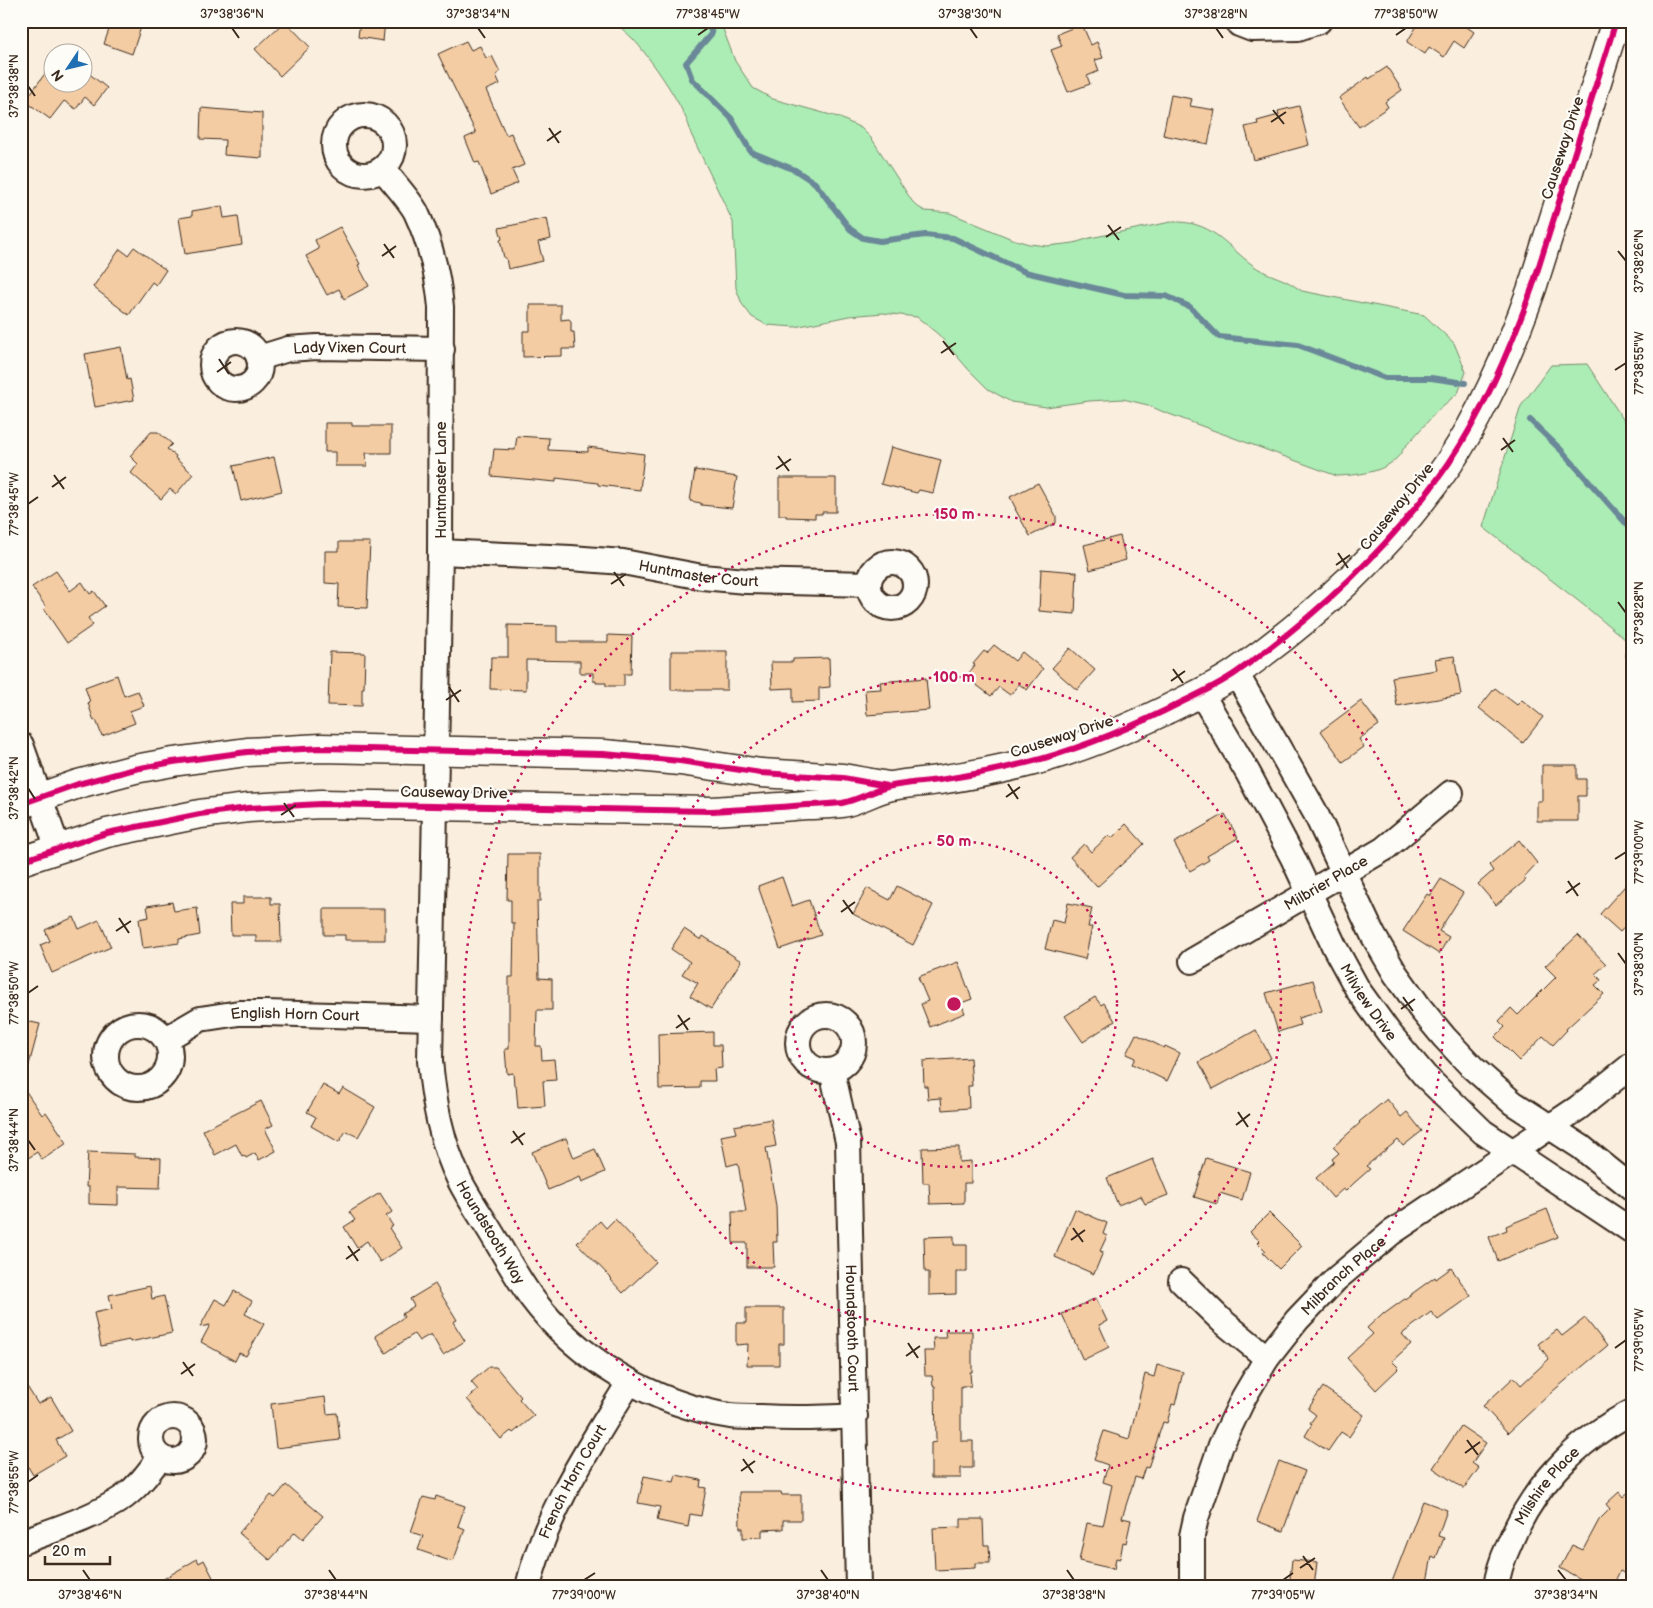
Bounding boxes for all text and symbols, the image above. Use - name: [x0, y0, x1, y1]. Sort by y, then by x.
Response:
- text: 37°38'36"N: [200, 7, 264, 22]
- text: 37°38'34"N: [446, 7, 510, 22]
- text: 77°38'45"W: [676, 7, 740, 22]
- text: 37°38'30"N: [938, 7, 1002, 22]
- text: 37°38'28"N: [1184, 7, 1248, 22]
- text: 77°38'50"W: [1374, 7, 1438, 22]
- north arrow: [42, 42, 92, 92]
- text: 37°38'38"N: [7, 54, 22, 118]
- text: N: [48, 66, 68, 84]
- street label: Causeway Drive: [1537, 94, 1589, 202]
- text: 37°38'26"N: [1632, 229, 1647, 293]
- text: 77°38'55"W: [1632, 331, 1647, 395]
- street label: Lady Vixen Court: [292, 337, 407, 358]
- street label: Huntmaster Lane: [432, 421, 451, 539]
- street label: Causeway Drive: [1356, 459, 1438, 555]
- text: 77°38'45"W: [7, 472, 22, 536]
- text: 150 m: [933, 505, 975, 524]
- street label: Huntmaster Court: [637, 556, 759, 591]
- text: 37°38'28"N: [1632, 581, 1647, 645]
- text: 100 m: [933, 668, 975, 687]
- street label: Causeway Drive: [1008, 711, 1116, 763]
- text: 37°38'42"N: [7, 756, 22, 820]
- street label: Causeway Drive: [400, 783, 508, 803]
- text: 77°39'00"W: [1632, 820, 1647, 884]
- text: 50 m: [937, 832, 972, 851]
- street label: Milbrier Place: [1281, 851, 1371, 915]
- text: 37°38'30"N: [1632, 932, 1647, 996]
- street label: Milview Drive: [1336, 960, 1401, 1045]
- text: 77°38'50"W: [7, 961, 22, 1025]
- centre of rings: [945, 995, 963, 1013]
- street label: English Horn Court: [229, 1003, 360, 1025]
- text: 37°38'44"N: [7, 1108, 22, 1172]
- street label: Houndstooth Way: [452, 1177, 529, 1288]
- street label: Milbranch Place: [1297, 1232, 1390, 1319]
- street label: Houndstooth Court: [841, 1264, 863, 1393]
- text: 77°39'05"W: [1632, 1308, 1647, 1372]
- street label: French Horn Court: [535, 1420, 611, 1541]
- street label: Milshire Place: [1510, 1442, 1583, 1528]
- text: 77°38'55"W: [7, 1450, 22, 1514]
- scale bar: [45, 1533, 110, 1565]
- text: 20 m: [52, 1542, 86, 1561]
- text: 37°38'46"N: [58, 1588, 122, 1603]
- text: 37°38'44"N: [304, 1588, 368, 1603]
- text: 77°39'00"W: [552, 1588, 616, 1603]
- text: 37°38'40"N: [796, 1588, 860, 1603]
- text: 37°38'38"N: [1042, 1588, 1106, 1603]
- text: 77°39'05"W: [1251, 1588, 1315, 1603]
- text: 37°38'34"N: [1534, 1588, 1598, 1603]

